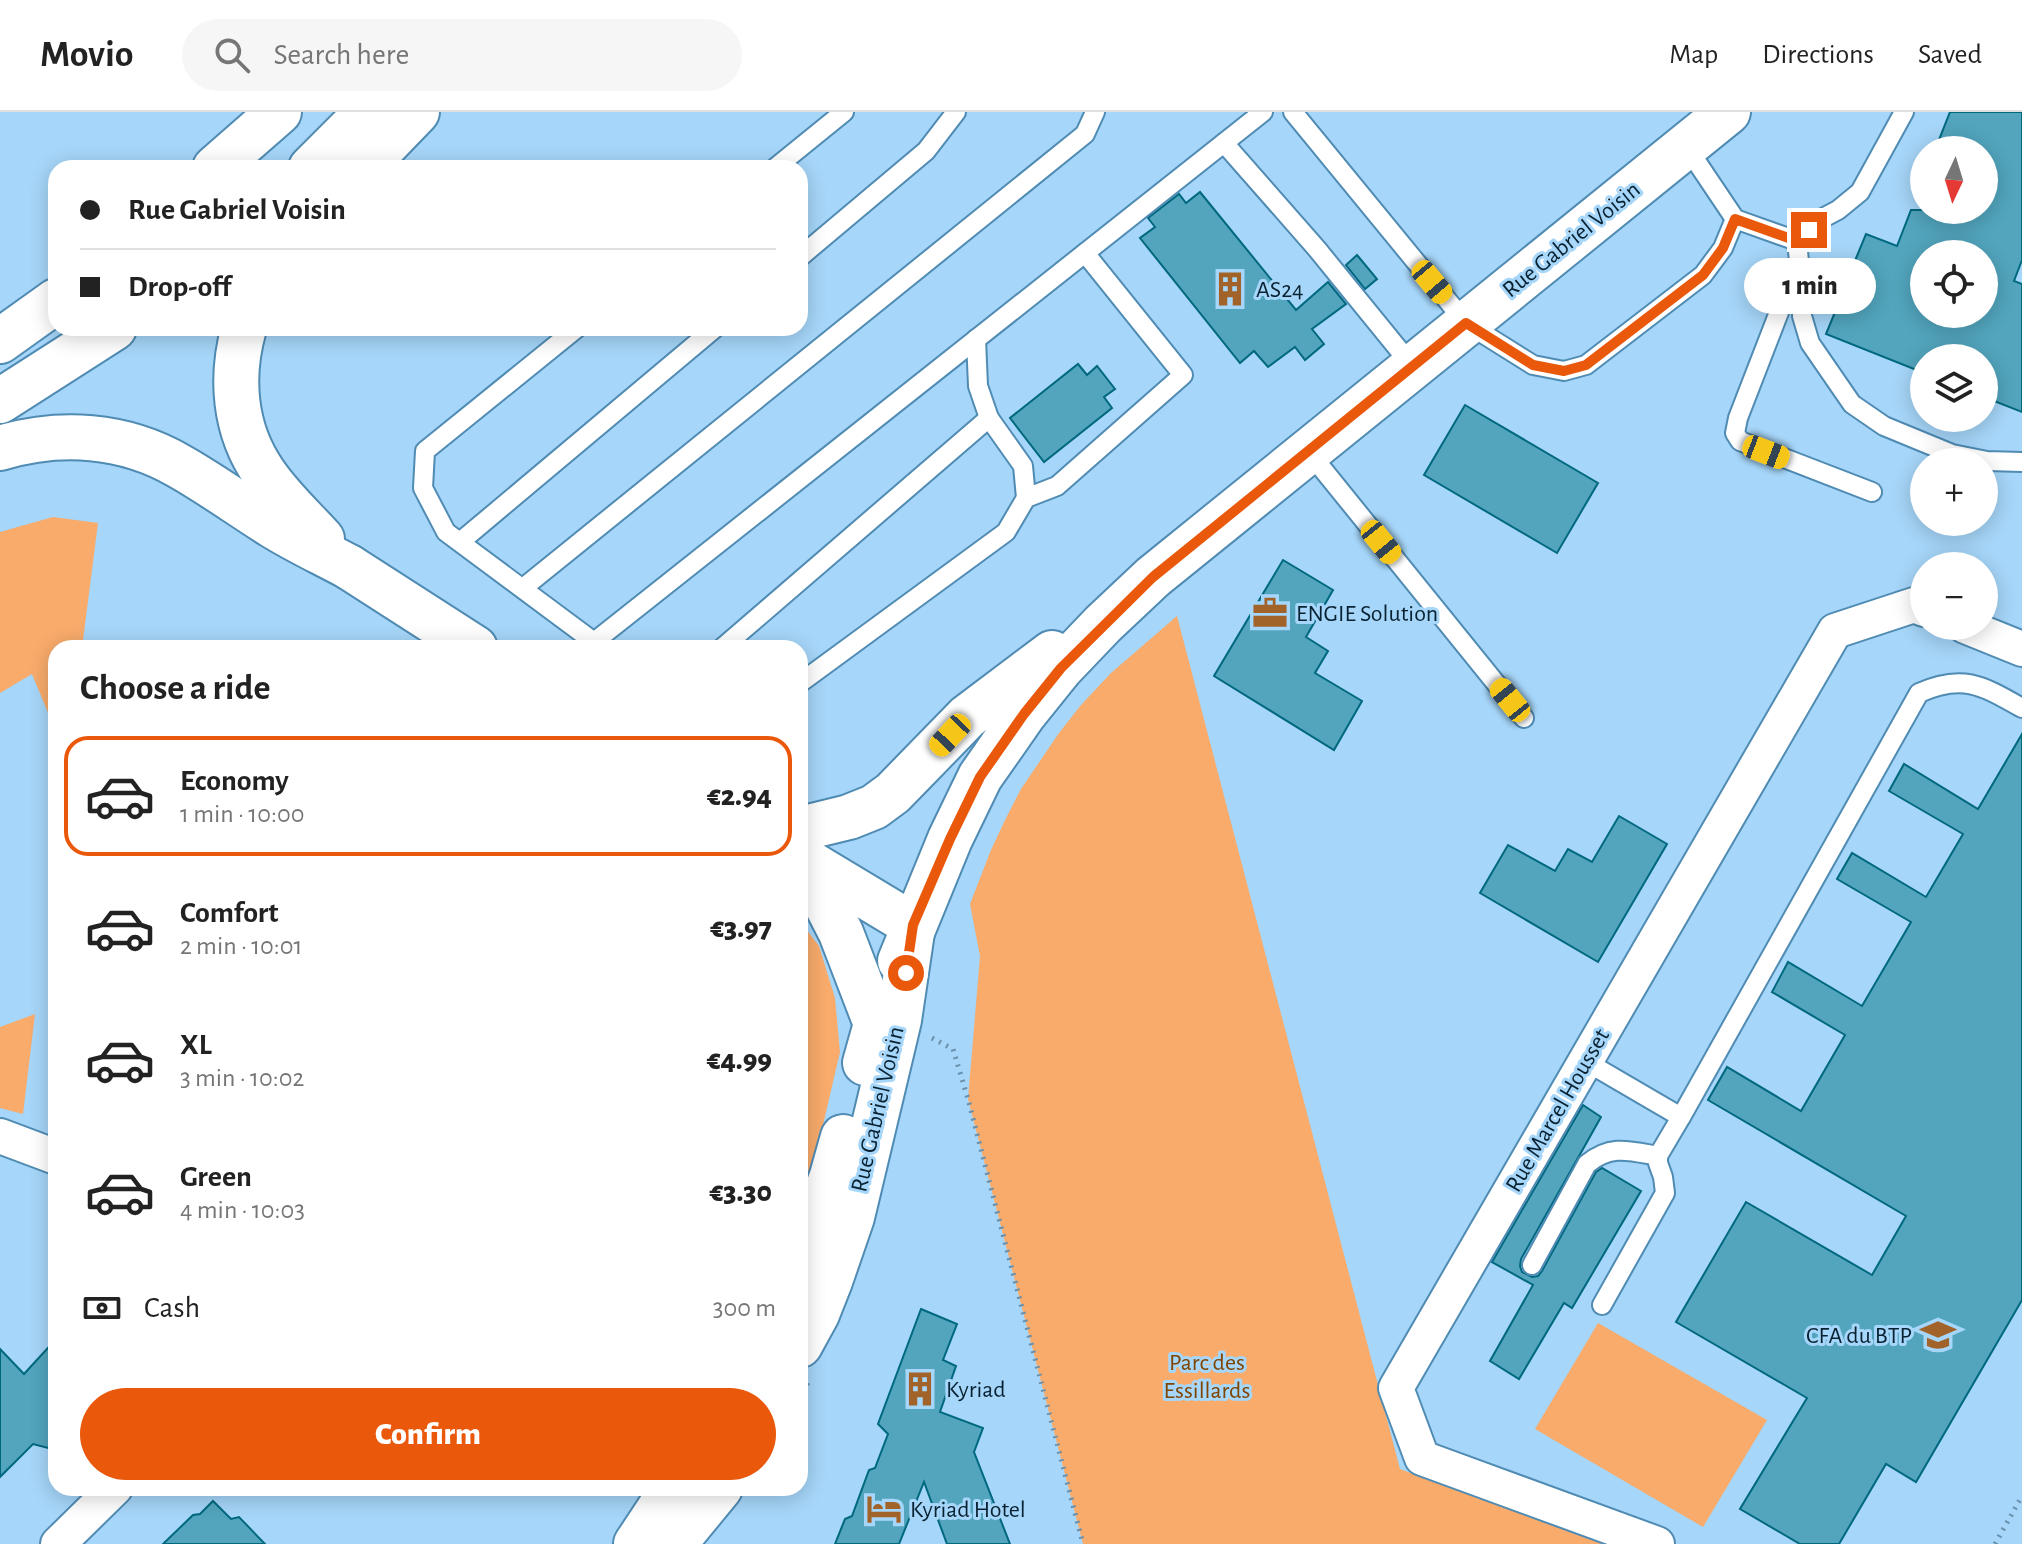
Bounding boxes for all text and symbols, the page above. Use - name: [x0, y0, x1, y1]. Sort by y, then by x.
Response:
- search box: [182, 19, 742, 91]
- icon: search: [210, 33, 254, 77]
- text: Movio: [40, 36, 134, 74]
- text: Search here: [274, 40, 409, 70]
- text: Map: [1669, 41, 1718, 69]
- text: Directions: [1762, 41, 1874, 69]
- text: Saved: [1918, 41, 1982, 69]
- north arrow: [1910, 136, 1998, 224]
- map controls: [1910, 136, 1998, 640]
- street label: Rue Gabriel Voisin: [1498, 177, 1645, 302]
- text: Rue Gabriel Voisin: [128, 195, 346, 225]
- route end: [1791, 212, 1827, 248]
- button: locate: [1910, 240, 1998, 328]
- car: [1407, 256, 1457, 308]
- callout: 1 min: [1743, 258, 1875, 314]
- building icon: AS24: [1211, 270, 1249, 308]
- text: Drop-off: [128, 272, 231, 302]
- text: 1 min: [1782, 273, 1838, 299]
- place label: AS24: [1256, 278, 1304, 302]
- button: layers: [1910, 344, 1998, 432]
- car: [1739, 432, 1793, 472]
- button: +: [1910, 448, 1998, 536]
- car: [1357, 516, 1405, 568]
- button: −: [1910, 552, 1998, 640]
- office icon: ENGIE Solution: [1251, 594, 1289, 632]
- place label: ENGIE Solution: [1296, 602, 1438, 626]
- text: Choose a ride: [80, 670, 270, 706]
- car: [1486, 674, 1534, 726]
- car: [925, 709, 975, 761]
- icon: car: [84, 760, 156, 832]
- text: Economy: [180, 766, 289, 796]
- text: €2.94: [707, 781, 772, 811]
- text: 1 min · 10:00: [180, 801, 304, 827]
- icon: car: [84, 892, 156, 964]
- text: Comfort: [180, 898, 279, 928]
- text: €3.97: [710, 913, 772, 943]
- text: 2 min · 10:01: [180, 933, 302, 959]
- route start: [888, 955, 924, 991]
- icon: car: [84, 1024, 156, 1096]
- street label: Rue Gabriel Voisin: [847, 1024, 909, 1194]
- street label: Rue Marcel Housset: [1501, 1025, 1614, 1196]
- text: XL: [180, 1030, 212, 1060]
- text: €4.99: [707, 1045, 772, 1075]
- text: 3 min · 10:02: [180, 1065, 304, 1091]
- icon: car: [84, 1156, 156, 1228]
- text: Green: [180, 1162, 252, 1192]
- text: €3.30: [709, 1177, 772, 1207]
- text: 4 min · 10:03: [180, 1197, 305, 1223]
- icon: cash: [80, 1286, 124, 1330]
- text: Cash: [144, 1293, 200, 1323]
- text: 300 m: [713, 1295, 776, 1321]
- school or university icon: CFA du BTP: [1919, 1316, 1957, 1354]
- place label: CFA du BTP: [1806, 1324, 1912, 1348]
- park label: Parc des Essillards: [1164, 1351, 1250, 1403]
- building icon: Kyriad: [901, 1370, 939, 1408]
- place label: Kyriad: [946, 1378, 1006, 1402]
- button: Confirm: [80, 1388, 776, 1480]
- hotel icon: Kyriad Hotel: [865, 1490, 903, 1528]
- place label: Kyriad Hotel: [910, 1498, 1026, 1522]

